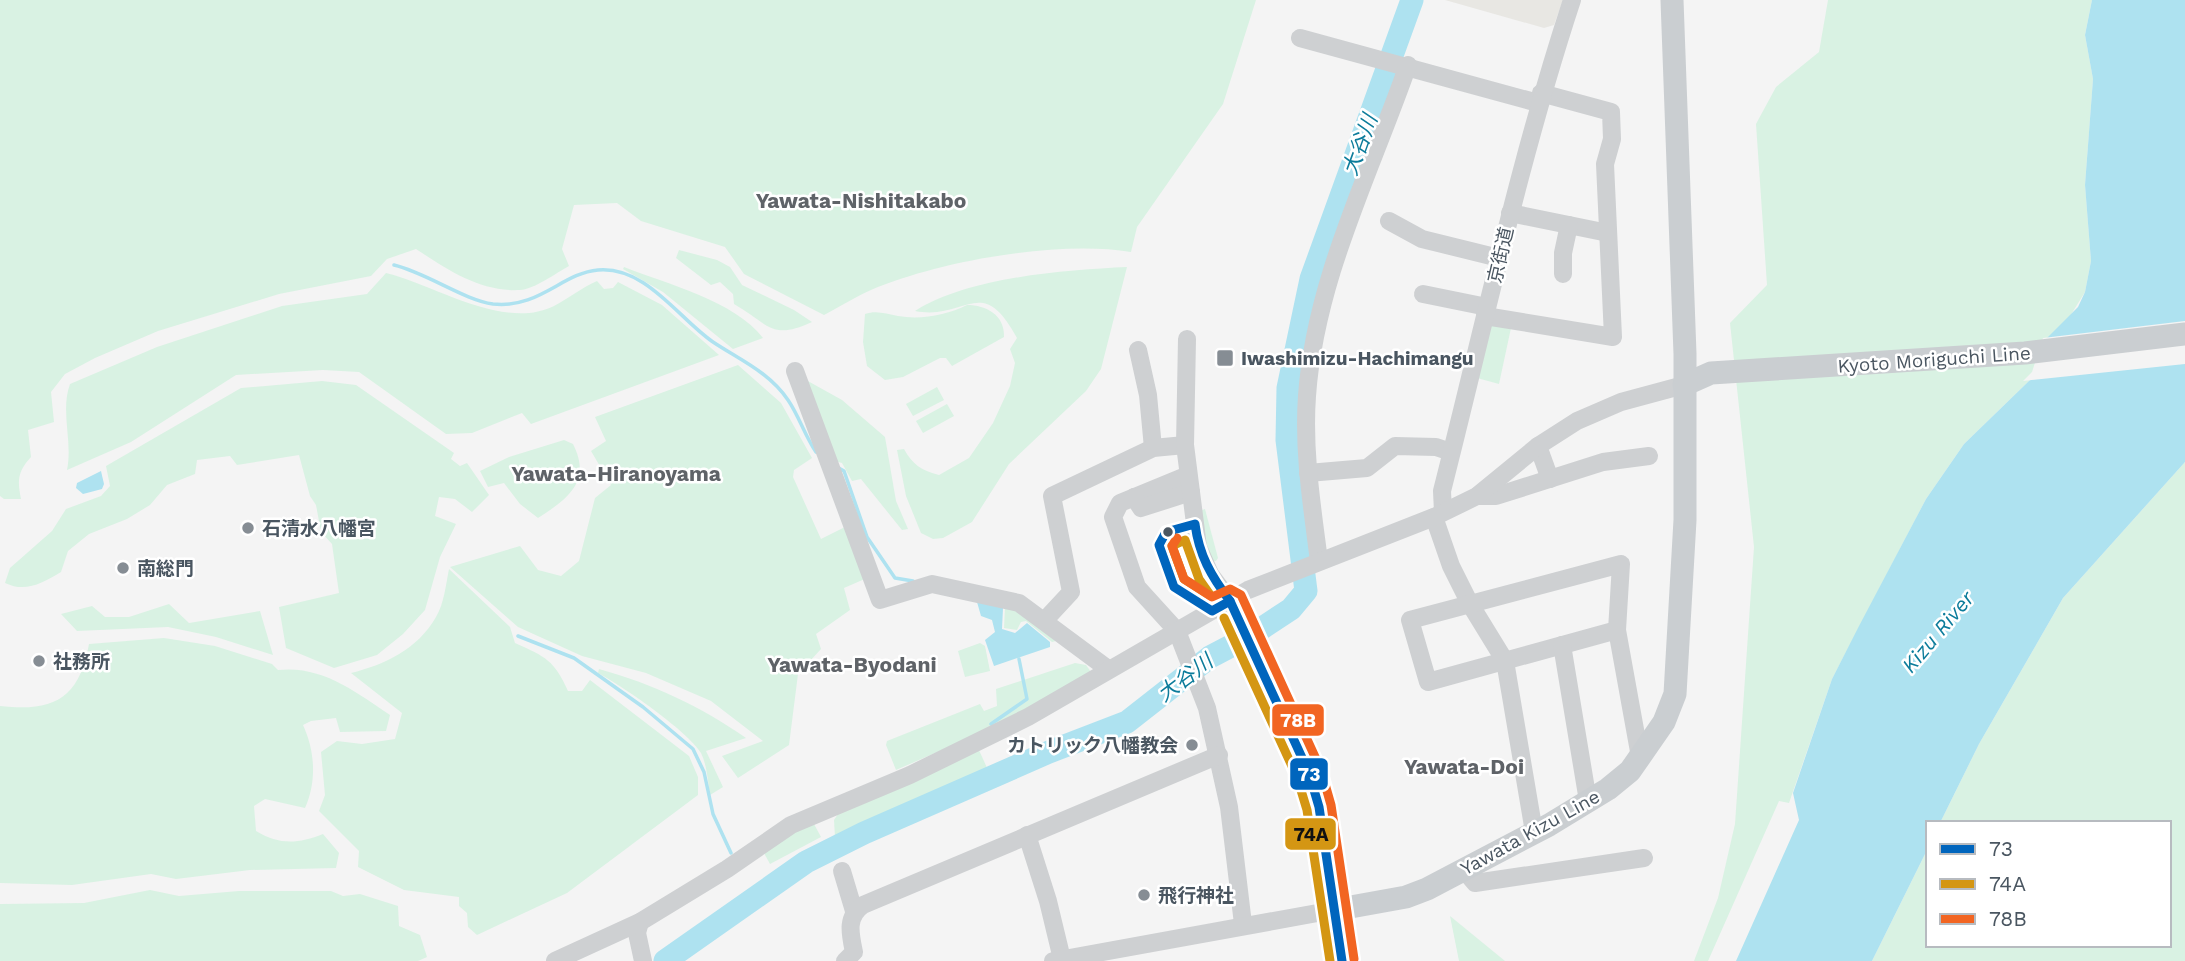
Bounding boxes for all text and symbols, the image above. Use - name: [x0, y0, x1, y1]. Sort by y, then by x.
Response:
- water label: 大谷川: [1337, 109, 1383, 179]
- district label: Yawata-Nishitakabo: [756, 188, 966, 213]
- street label: 京街道: [1483, 225, 1518, 285]
- street label: Kyoto Moriguchi Line: [1837, 341, 2031, 378]
- place label: Iwashimizu-Hachimangu: [1241, 347, 1474, 370]
- marker: Iwashimizu-Hachimangu: [1215, 348, 1235, 368]
- district label: Yawata-Hiranoyama: [511, 461, 722, 486]
- place label: 石清水八幡宮: [262, 517, 376, 540]
- marker: 石清水八幡宮: [240, 520, 256, 536]
- unlabelled marker: [1161, 525, 1175, 539]
- place label: 南総門: [137, 557, 194, 580]
- marker: 南総門: [115, 560, 131, 576]
- water label: Kizu River: [1896, 585, 1979, 678]
- water label: 大谷川: [1152, 647, 1219, 707]
- place label: 社務所: [53, 650, 110, 673]
- district label: Yawata-Byodani: [767, 652, 937, 677]
- marker: 社務所: [31, 653, 47, 669]
- line badge: 78B: [1271, 703, 1325, 737]
- text: 78B: [1280, 709, 1316, 732]
- place label: カトリック八幡教会: [1007, 734, 1178, 757]
- marker: カトリック八幡教会: [1184, 737, 1200, 753]
- district label: Yawata-Doi: [1404, 754, 1524, 779]
- line badge: 73: [1289, 757, 1329, 791]
- text: 73: [1298, 763, 1320, 786]
- street label: Yawata Kizu Line: [1457, 785, 1604, 880]
- line badge: 74A: [1284, 817, 1337, 851]
- legend: [1926, 821, 2171, 947]
- text: 74A: [1293, 823, 1329, 846]
- text: 73: [1989, 836, 2013, 861]
- text: 74A: [1989, 871, 2026, 896]
- place label: 飛行神社: [1158, 884, 1234, 907]
- marker: 飛行神社: [1136, 887, 1152, 903]
- text: 78B: [1989, 906, 2027, 931]

